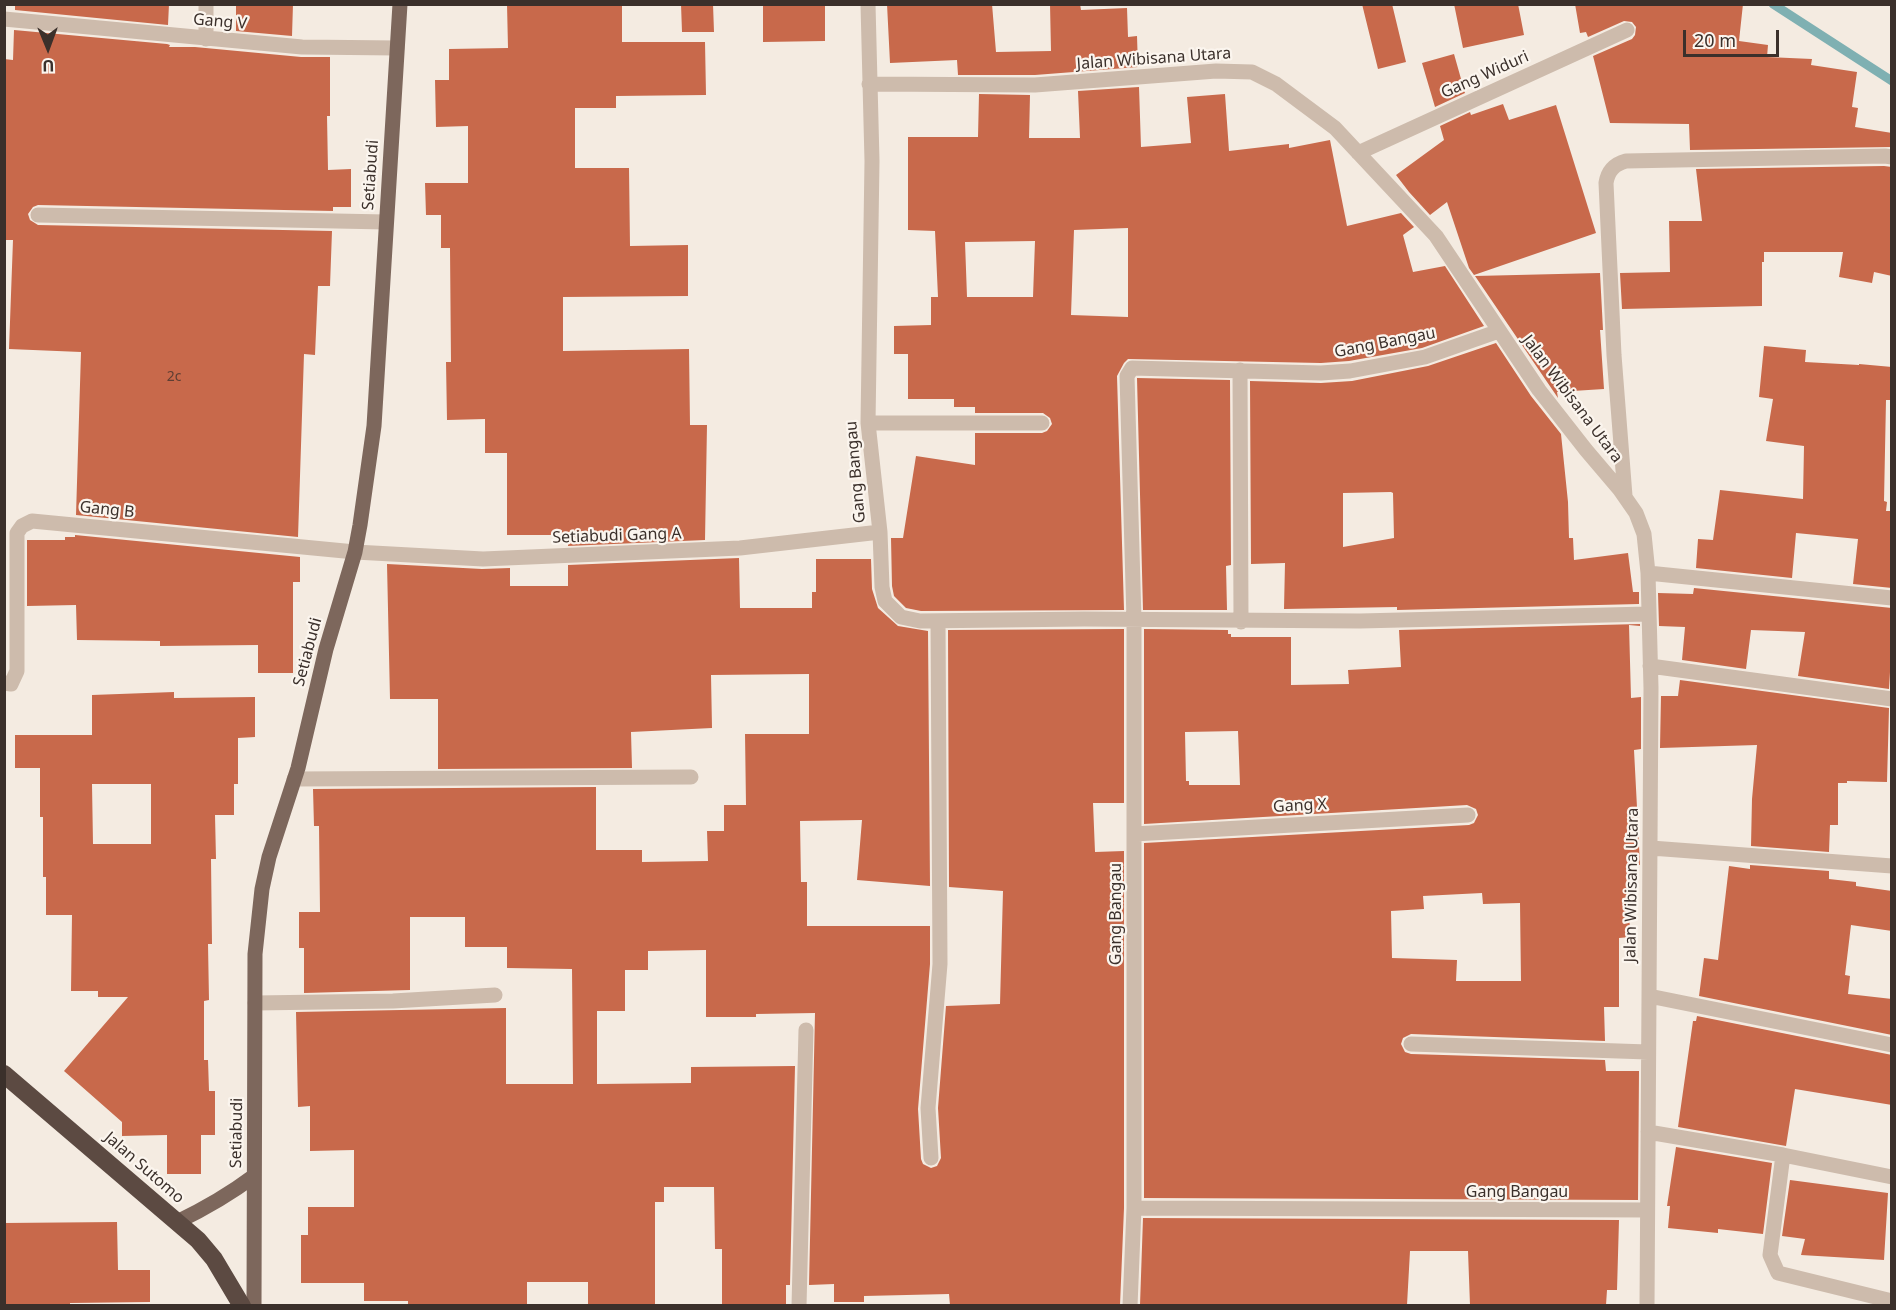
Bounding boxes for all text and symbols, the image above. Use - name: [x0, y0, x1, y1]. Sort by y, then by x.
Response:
- street label: Gang V: [192, 10, 248, 34]
- north arrow: [18, 18, 78, 78]
- scale bar: [1686, 18, 1782, 56]
- text: 20 m: [1694, 28, 1736, 52]
- street label: Jalan Wibisana Utara: [1076, 44, 1232, 74]
- street label: Gang Widuri: [1438, 47, 1532, 103]
- text: U: [42, 55, 55, 77]
- street label: Setiabudi: [359, 139, 383, 211]
- street label: Gang Bangau: [1333, 324, 1437, 362]
- street label: Jalan Wibisana Utara: [1518, 331, 1626, 467]
- house number: 2c: [167, 369, 181, 385]
- street label: Gang Bangau: [842, 420, 870, 524]
- street label: Gang B: [79, 498, 135, 522]
- street label: Setiabudi Gang A: [552, 524, 682, 548]
- street label: Setiabudi: [290, 616, 326, 688]
- street label: Gang X: [1273, 795, 1327, 817]
- street label: Jalan Wibisana Utara: [1621, 807, 1643, 963]
- street label: Gang Bangau: [1106, 863, 1126, 965]
- street label: Setiabudi: [227, 1098, 247, 1168]
- street label: Jalan Sutomo: [100, 1128, 188, 1208]
- street label: Gang Bangau: [1466, 1182, 1568, 1202]

